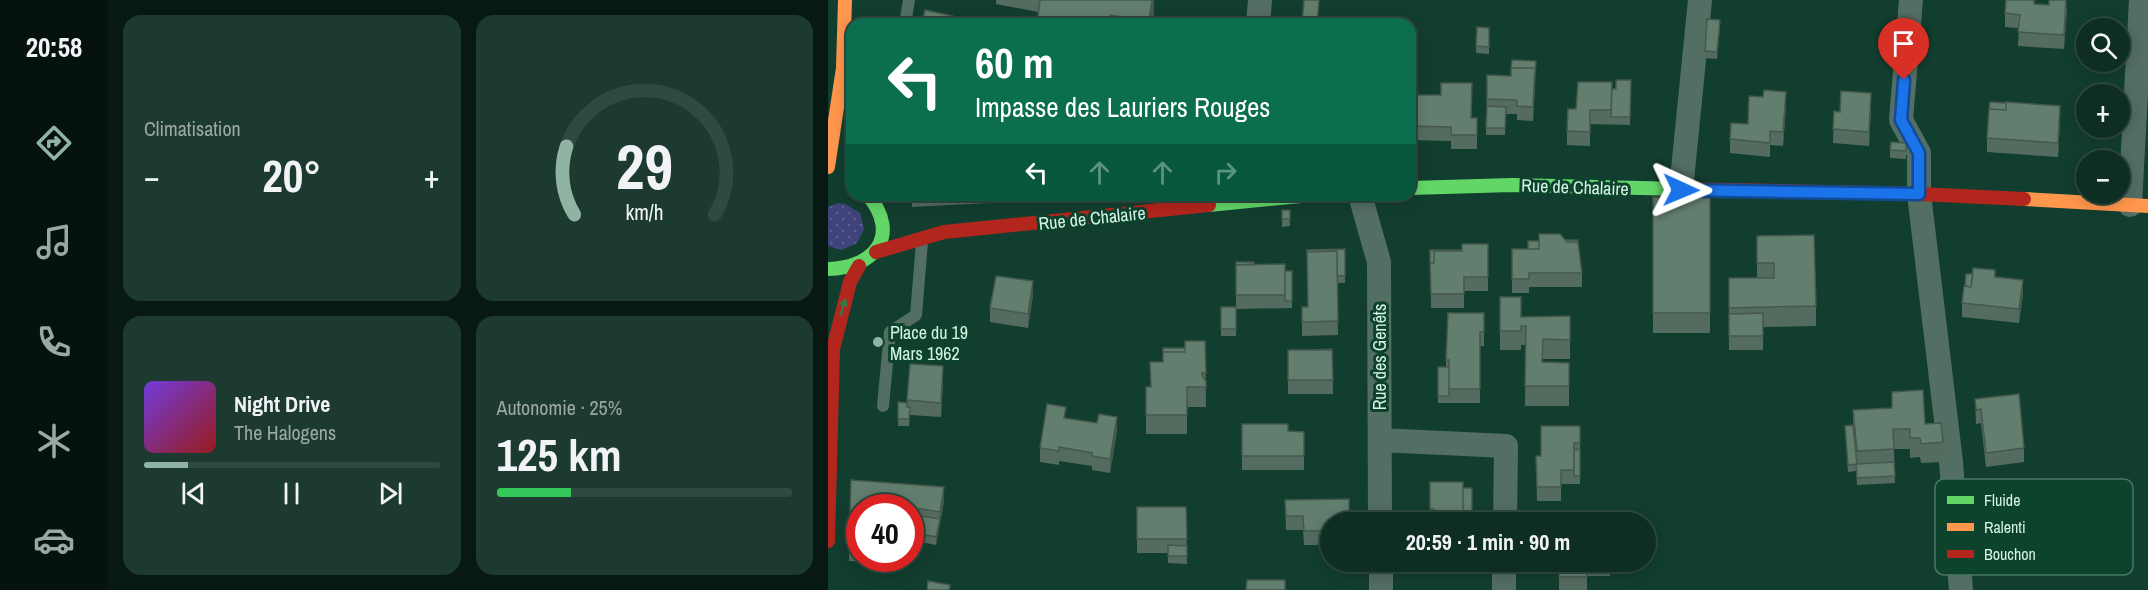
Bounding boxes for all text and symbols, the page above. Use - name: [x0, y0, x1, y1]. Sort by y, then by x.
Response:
- pin: [1878, 18, 1929, 80]
- map controls: [2076, 18, 2130, 204]
- button: search: [2076, 18, 2130, 72]
- icon: arrive: [1887, 27, 1920, 60]
- text: 20:58: [26, 29, 82, 65]
- text: 60 m: [975, 35, 1054, 91]
- icon: left: [876, 42, 954, 120]
- button: +: [2076, 84, 2130, 138]
- text: Impasse des Lauriers Rouges: [975, 89, 1270, 125]
- text: Climatisation: [144, 115, 241, 142]
- icon: directions: [33, 122, 75, 164]
- text: 29: [616, 124, 673, 208]
- text: 20°: [262, 145, 321, 206]
- button: −: [2076, 150, 2130, 204]
- text: −: [144, 154, 160, 198]
- text: +: [424, 154, 439, 198]
- icon: left: [1020, 156, 1053, 189]
- icon: ahead: [1083, 156, 1116, 189]
- icon: ahead: [1146, 156, 1179, 189]
- icon: right: [1209, 156, 1242, 189]
- position arrow: [1649, 158, 1713, 222]
- street label: Rue de Chalaire: [1521, 173, 1629, 201]
- text: km/h: [625, 198, 663, 227]
- street label: Rue de Chalaire: [1037, 200, 1147, 236]
- icon: music: [33, 221, 75, 263]
- one-way arrow: [839, 297, 848, 315]
- street label: Rue des Genêts: [1367, 304, 1392, 410]
- place label: Place du 19 Mars 1962: [890, 320, 968, 366]
- icon: phone: [33, 321, 75, 363]
- marker: Place du 19 Mars 1962: [871, 335, 885, 349]
- text: Night Drive: [234, 389, 330, 419]
- text: Autonomie · 25%: [497, 394, 622, 421]
- text: The Halogens: [234, 419, 336, 446]
- icon: climate: [33, 420, 75, 462]
- text: 125 km: [497, 424, 622, 485]
- icon: previous: [177, 477, 210, 510]
- icon: pause: [275, 477, 308, 510]
- icon: next: [374, 477, 407, 510]
- legend: [1935, 479, 2133, 575]
- text: Fluide: [1984, 489, 2020, 511]
- speed limit sign: 40: [846, 494, 924, 572]
- text: Ralenti: [1984, 516, 2026, 538]
- icon: car: [33, 519, 75, 561]
- text: 20:59 · 1 min · 90 m: [1406, 527, 1570, 557]
- text: Bouchon: [1984, 543, 2036, 565]

